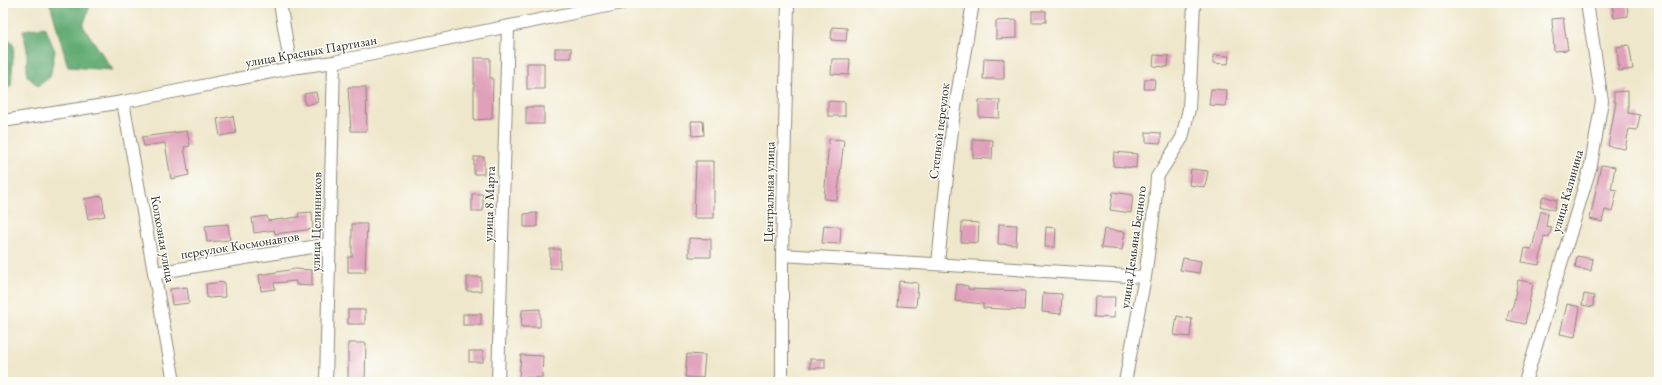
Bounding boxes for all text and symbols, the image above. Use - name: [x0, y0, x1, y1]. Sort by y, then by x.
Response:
- street label: улица Красных Партизан: [244, 31, 378, 71]
- street label: Степной переулок: [925, 81, 953, 180]
- street label: Центральная улица: [760, 141, 778, 243]
- street label: улица Калинина: [1547, 147, 1587, 234]
- street label: улица 8 Марта: [479, 165, 499, 242]
- street label: улица Целинников: [307, 172, 325, 272]
- street label: улица Демьяна Бедного: [1116, 185, 1150, 309]
- street label: Колхозная улица: [147, 194, 179, 285]
- street label: переулок Космонавтов: [180, 227, 301, 263]

